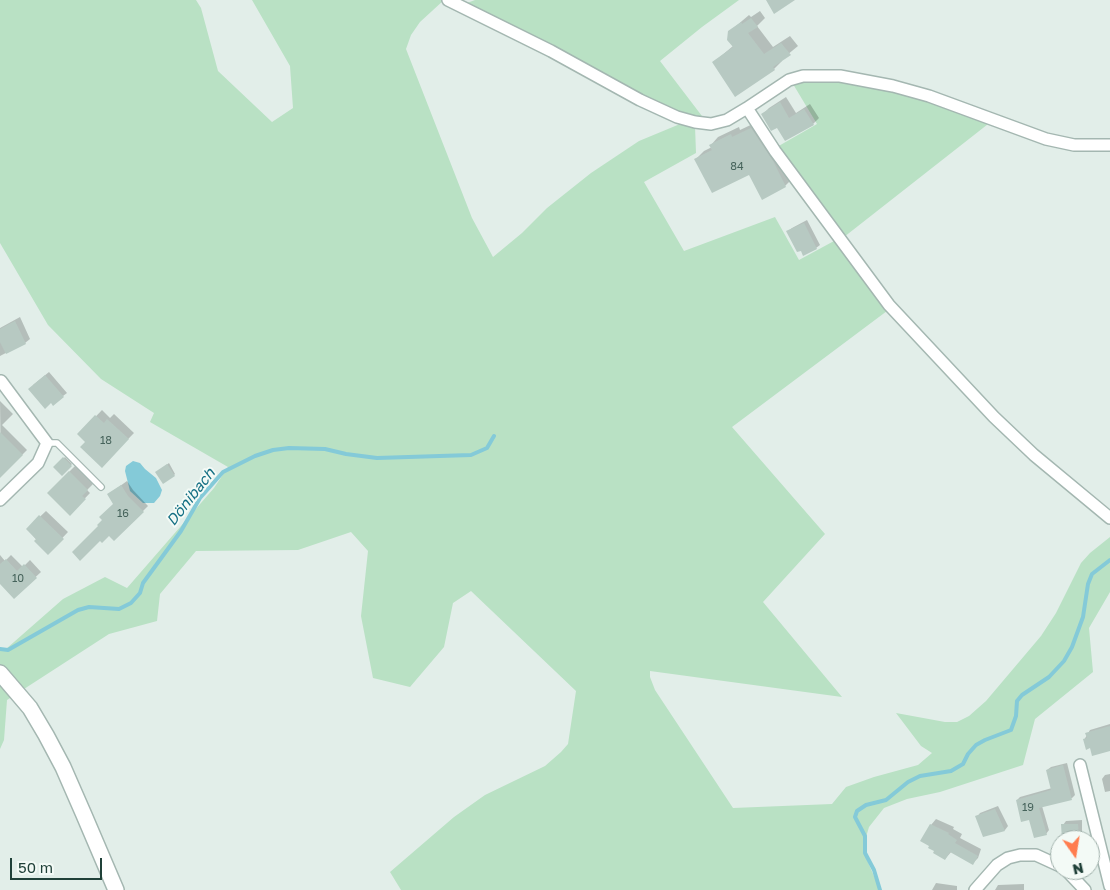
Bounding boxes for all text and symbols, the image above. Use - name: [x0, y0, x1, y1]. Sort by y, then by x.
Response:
- house number: 84: [730, 160, 744, 174]
- house number: 18: [100, 434, 112, 448]
- water label: Dönibach: [163, 465, 219, 529]
- house number: 16: [117, 507, 129, 521]
- house number: 10: [12, 572, 24, 586]
- house number: 19: [1022, 801, 1034, 815]
- north arrow: [1050, 830, 1100, 880]
- scale bar: [12, 848, 105, 880]
- text: 50 m: [18, 858, 53, 876]
- text: N: [1071, 860, 1085, 879]

